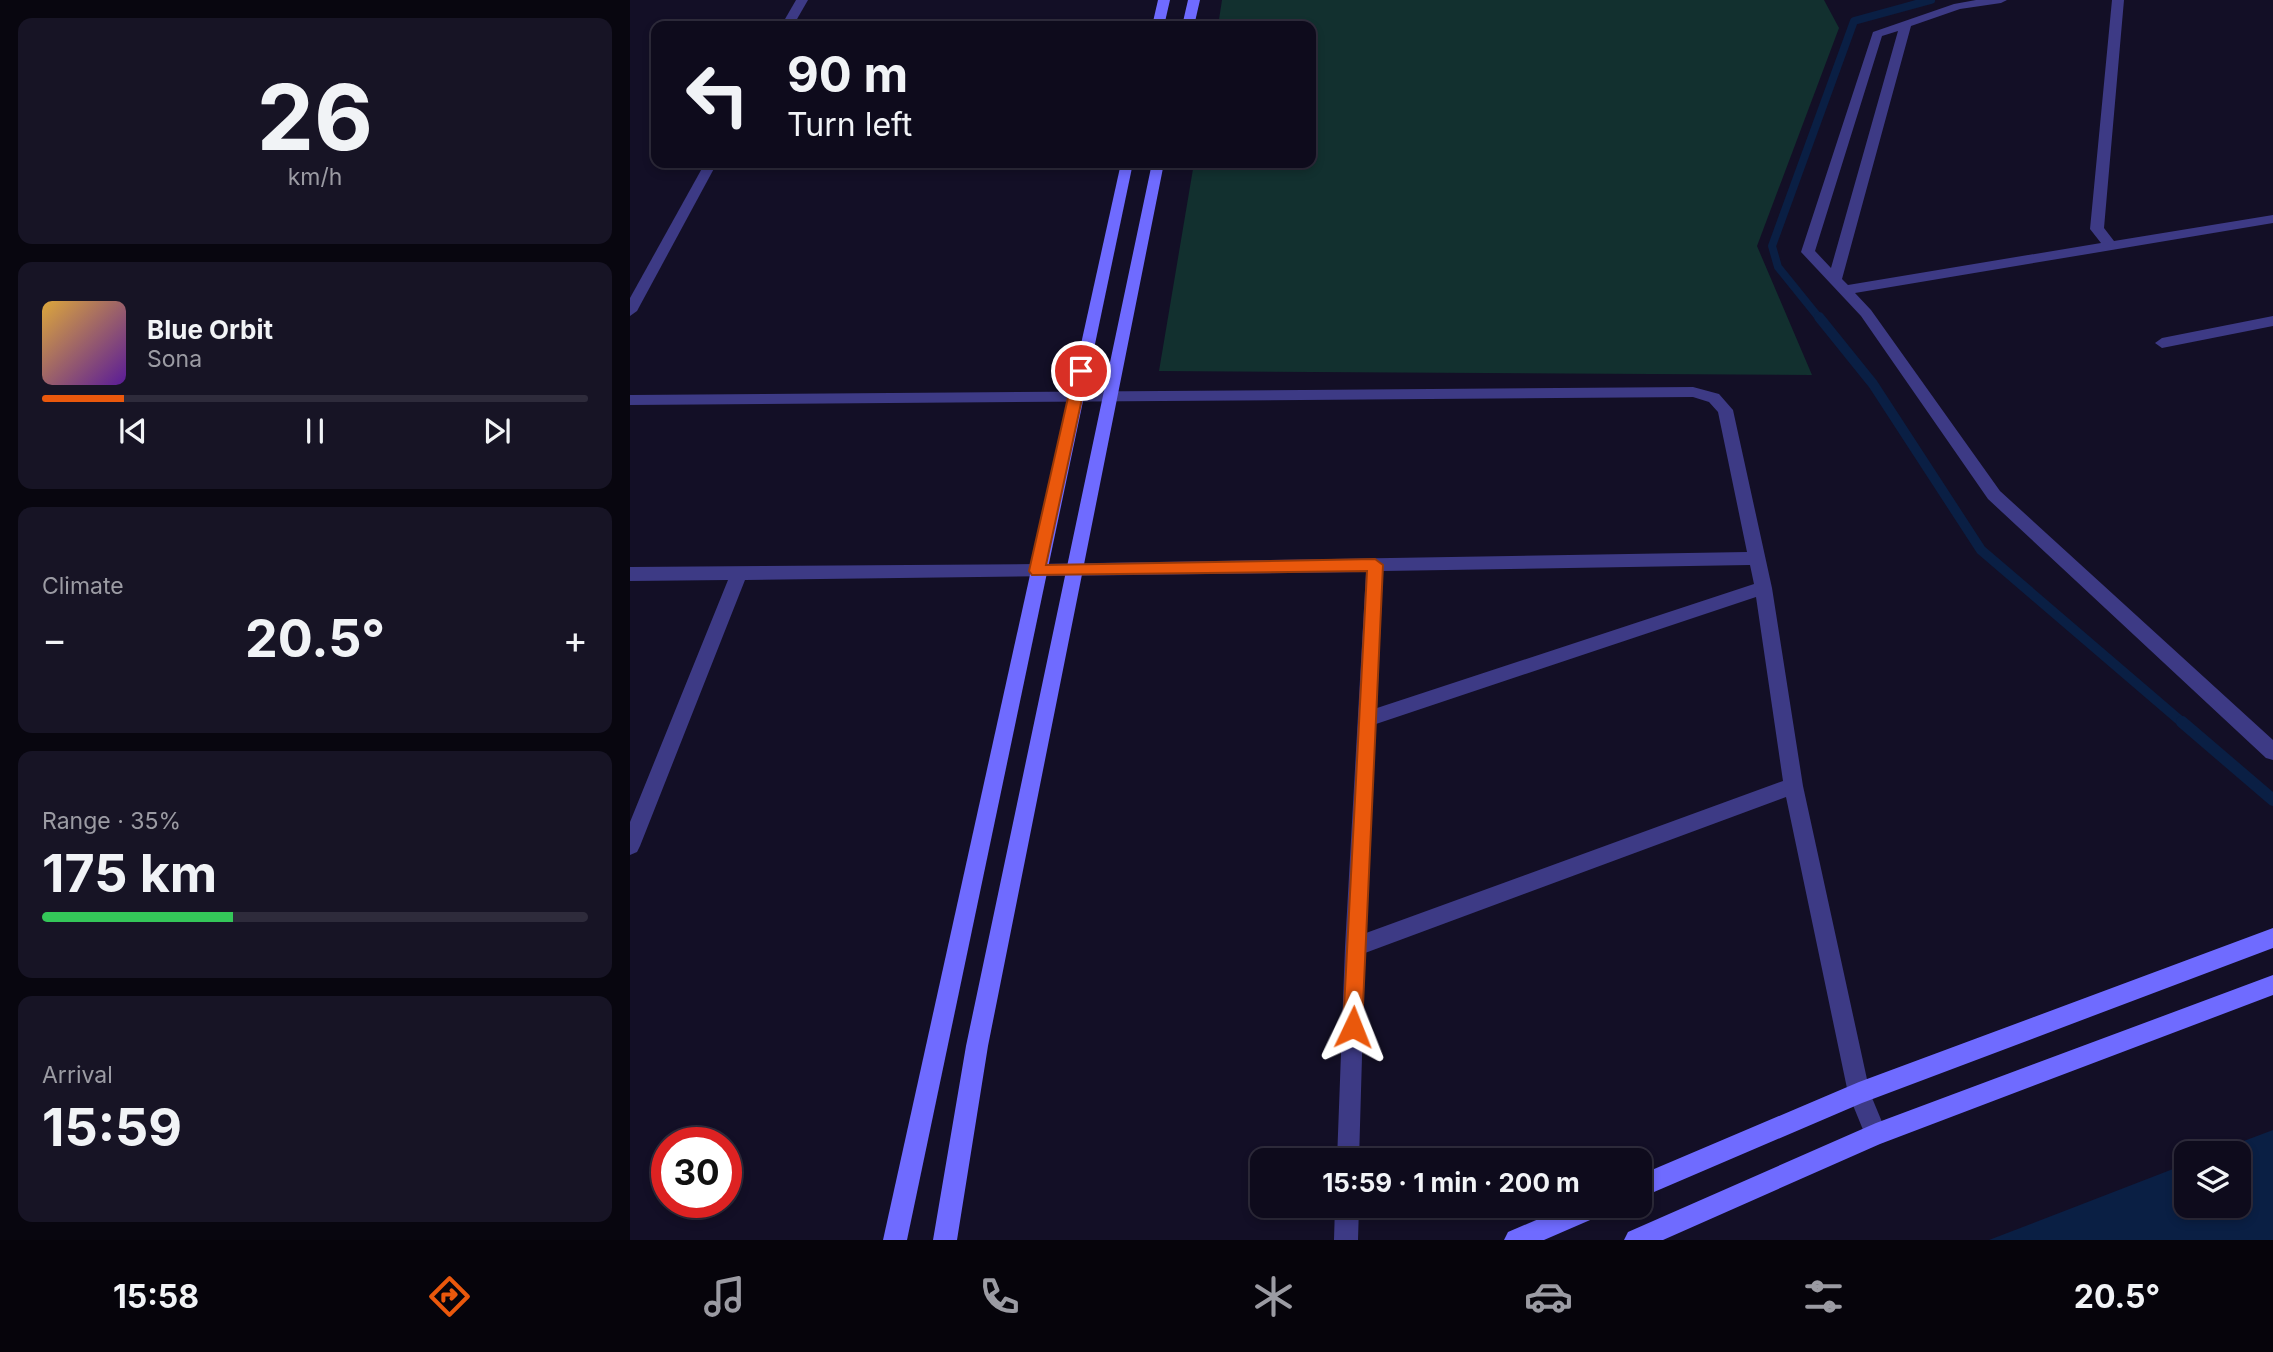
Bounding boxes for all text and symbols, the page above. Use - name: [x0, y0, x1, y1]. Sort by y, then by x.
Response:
- text: 90 m: [787, 45, 908, 104]
- icon: left: [672, 49, 763, 140]
- text: 26: [257, 62, 373, 172]
- text: Turn left: [787, 105, 912, 144]
- text: km/h: [288, 163, 342, 191]
- text: Blue Orbit: [147, 314, 273, 345]
- pin: [1051, 341, 1111, 401]
- text: Sona: [147, 345, 202, 373]
- icon: arrive: [1062, 352, 1100, 390]
- icon: previous: [114, 412, 152, 450]
- icon: pause: [296, 412, 334, 450]
- icon: next: [478, 412, 516, 450]
- text: Climate: [42, 572, 124, 600]
- text: 20.5°: [245, 607, 385, 670]
- text: −: [42, 616, 67, 662]
- text: +: [563, 616, 588, 662]
- text: Range · 35%: [42, 807, 181, 835]
- text: 175 km: [42, 842, 217, 905]
- position arrow: [1316, 990, 1390, 1064]
- text: Arrival: [42, 1061, 113, 1089]
- text: 15:59: [42, 1096, 182, 1159]
- speed limit sign: 30: [651, 1127, 742, 1218]
- map controls: [2174, 1141, 2251, 1218]
- button: layers: [2174, 1141, 2251, 1218]
- text: 15:59 · 1 min · 200 m: [1322, 1167, 1580, 1198]
- icon: directions: [425, 1272, 474, 1321]
- icon: music: [700, 1272, 749, 1321]
- icon: phone: [975, 1272, 1024, 1321]
- icon: climate: [1249, 1272, 1298, 1321]
- icon: car: [1524, 1272, 1573, 1321]
- icon: filters: [1799, 1272, 1848, 1321]
- text: 15:58: [113, 1277, 199, 1316]
- text: 20.5°: [2074, 1277, 2160, 1316]

